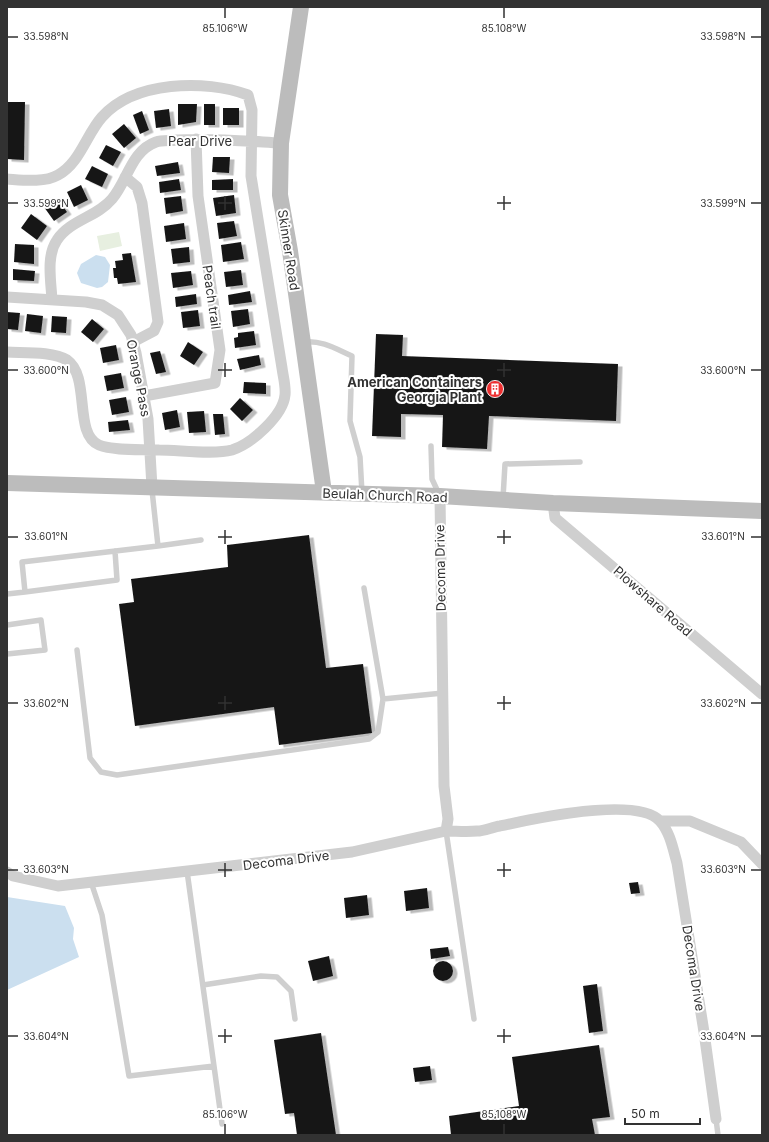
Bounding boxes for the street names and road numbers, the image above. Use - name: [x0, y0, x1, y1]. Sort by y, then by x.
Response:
- street label: Pear Drive: [168, 133, 232, 149]
- street label: Skinner Road: [275, 209, 303, 291]
- street label: Peach trail: [200, 264, 224, 330]
- street label: Orange Pass: [124, 338, 154, 418]
- street label: Beulah Church Road: [322, 485, 448, 505]
- street label: Decoma Drive: [431, 524, 449, 612]
- street label: Plowshare Road: [610, 563, 696, 639]
- street label: Decoma Drive: [242, 847, 330, 873]
- street label: Decoma Drive: [679, 924, 709, 1012]

